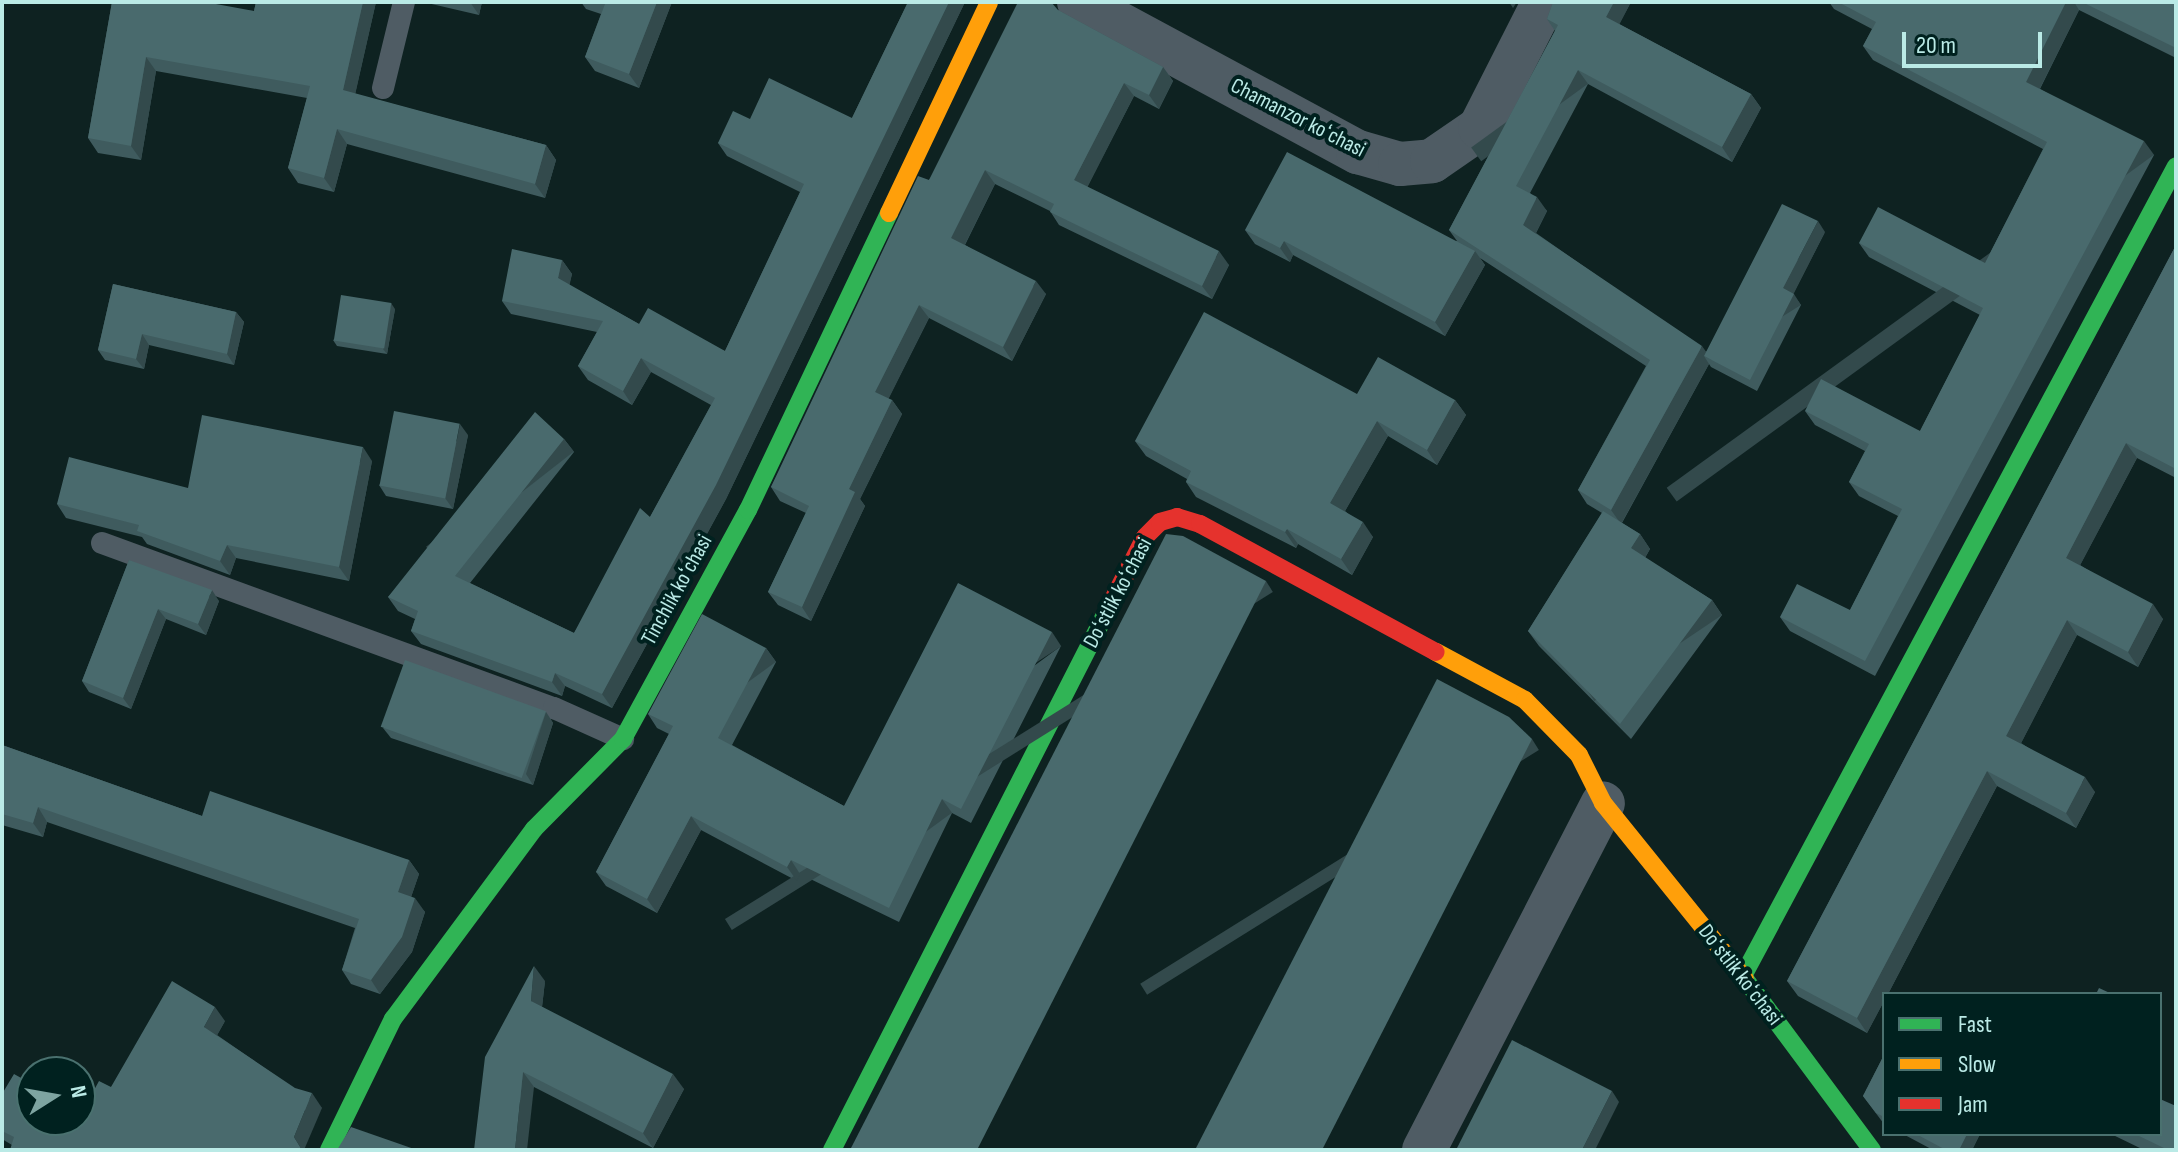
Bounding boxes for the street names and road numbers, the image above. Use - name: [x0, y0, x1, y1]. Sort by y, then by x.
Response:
- street label: Chamanzor koʻchasi: [1226, 73, 1370, 163]
- street label: Tinchlik koʻchasi: [636, 530, 718, 650]
- street label: Doʻstlik koʻchasi: [1078, 533, 1158, 653]
- street label: Doʻstlik koʻchasi: [1692, 919, 1788, 1031]

